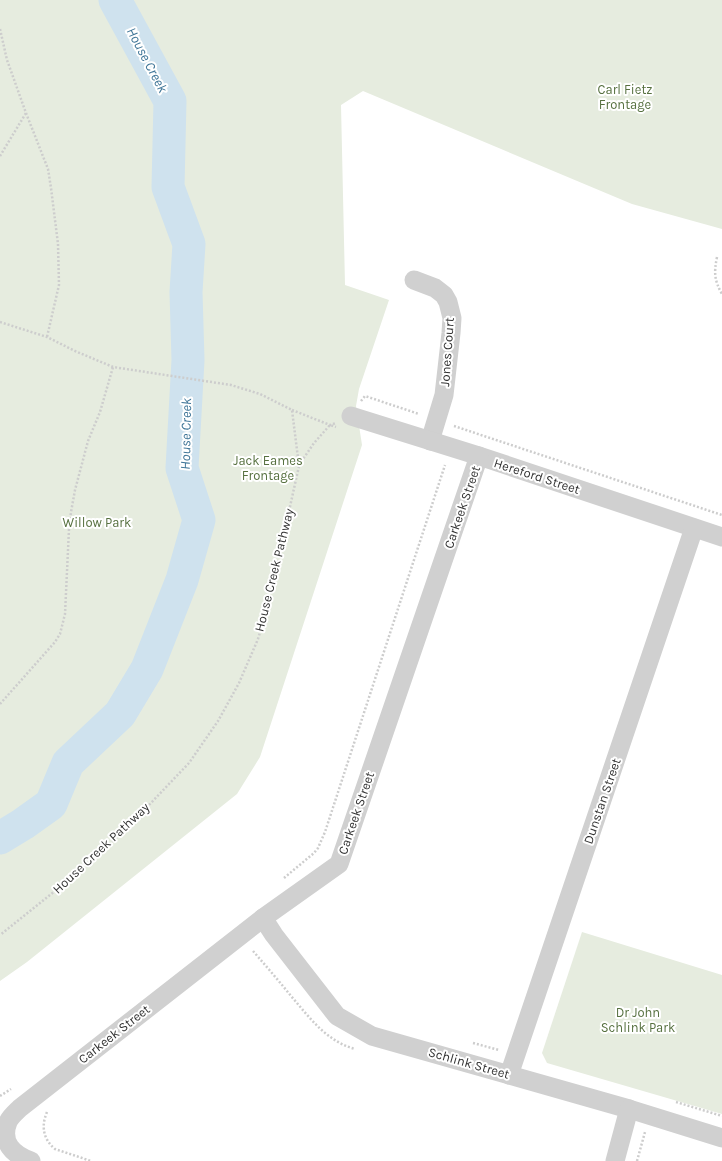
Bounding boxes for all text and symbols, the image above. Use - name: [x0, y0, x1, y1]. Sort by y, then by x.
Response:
- water label: House Creek: [123, 24, 172, 96]
- park label: Carl Fietz Frontage: [598, 82, 652, 112]
- street label: Jones Court: [437, 317, 457, 387]
- water label: House Creek: [177, 397, 195, 470]
- park label: Jack Eames Frontage: [233, 453, 303, 483]
- street label: Hereford Street: [492, 455, 582, 497]
- street label: Carkeek Street: [441, 464, 483, 550]
- street label: House Creek Pathway: [251, 507, 297, 633]
- park label: Willow Park: [63, 515, 131, 530]
- street label: Dunstan Street: [580, 756, 624, 846]
- street label: Carkeek Street: [335, 770, 377, 856]
- street label: House Creek Pathway: [50, 799, 152, 897]
- street label: Carkeek Street: [75, 1001, 153, 1067]
- park label: Dr John Schlink Park: [601, 1005, 675, 1035]
- street label: Schlink Street: [427, 1044, 511, 1082]

